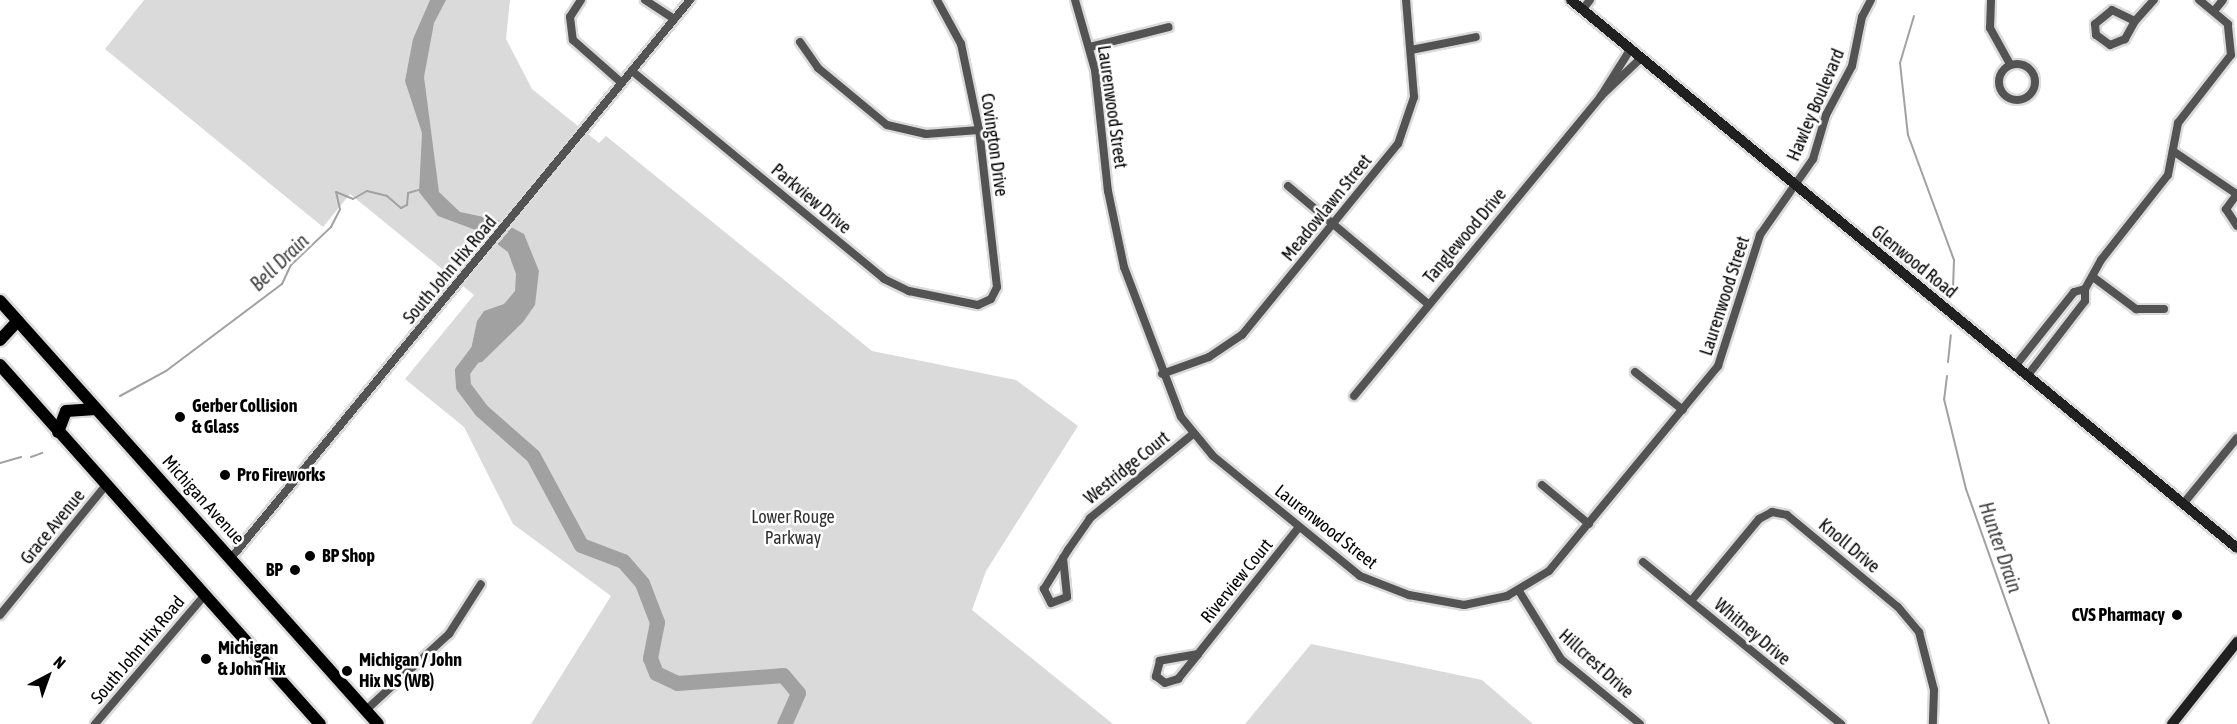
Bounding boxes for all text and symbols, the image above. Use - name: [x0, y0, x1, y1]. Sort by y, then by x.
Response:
- street label: Laurenwood Street: [1093, 44, 1131, 170]
- street label: Hawley Boulevard: [1783, 46, 1849, 164]
- street label: Covington Drive: [976, 92, 1012, 198]
- street label: Meadowlawn Street: [1277, 150, 1377, 266]
- street label: Parkview Drive: [767, 159, 855, 239]
- street label: Tanglewood Drive: [1419, 184, 1511, 288]
- street label: South John Hix Road: [399, 212, 501, 328]
- street label: Glenwood Road: [1867, 221, 1961, 303]
- water label: Bell Drain: [245, 228, 313, 296]
- street label: Laurenwood Street: [1696, 234, 1754, 358]
- place label: Gerber Collision & Glass: [192, 396, 297, 438]
- marker: Gerber Collision & Glass: [173, 410, 187, 424]
- street label: Westridge Court: [1080, 427, 1174, 509]
- street label: Michigan Avenue: [157, 451, 249, 549]
- place label: Pro Fireworks: [237, 464, 325, 486]
- marker: Pro Fireworks: [218, 468, 232, 482]
- street label: Laurenwood Street: [1270, 480, 1382, 574]
- street label: Grace Avenue: [16, 485, 90, 569]
- water label: Hunter Drain: [1974, 498, 2028, 596]
- park label: Lower Rouge Parkway: [751, 507, 835, 550]
- street label: Knoll Drive: [1814, 514, 1884, 578]
- street label: Riverview Court: [1196, 534, 1278, 628]
- place label: BP Shop: [322, 545, 375, 567]
- marker: BP Shop: [303, 549, 317, 563]
- place label: BP: [266, 559, 283, 581]
- marker: BP: [288, 563, 302, 577]
- street label: South John Hix Road: [87, 592, 189, 708]
- street label: Whitney Drive: [1710, 594, 1794, 670]
- place label: CVS Pharmacy: [2071, 604, 2165, 626]
- marker: CVS Pharmacy: [2170, 608, 2184, 622]
- street label: Hillcrest Drive: [1554, 625, 1638, 703]
- place label: Michigan & John Hix: [218, 638, 286, 680]
- north arrow: [18, 646, 78, 706]
- place label: Michigan / John Hix NS (WB): [359, 650, 462, 692]
- marker: Michigan & John Hix: [199, 652, 213, 666]
- text: N: [50, 653, 69, 672]
- marker: Michigan / John Hix NS (WB): [340, 664, 354, 678]

